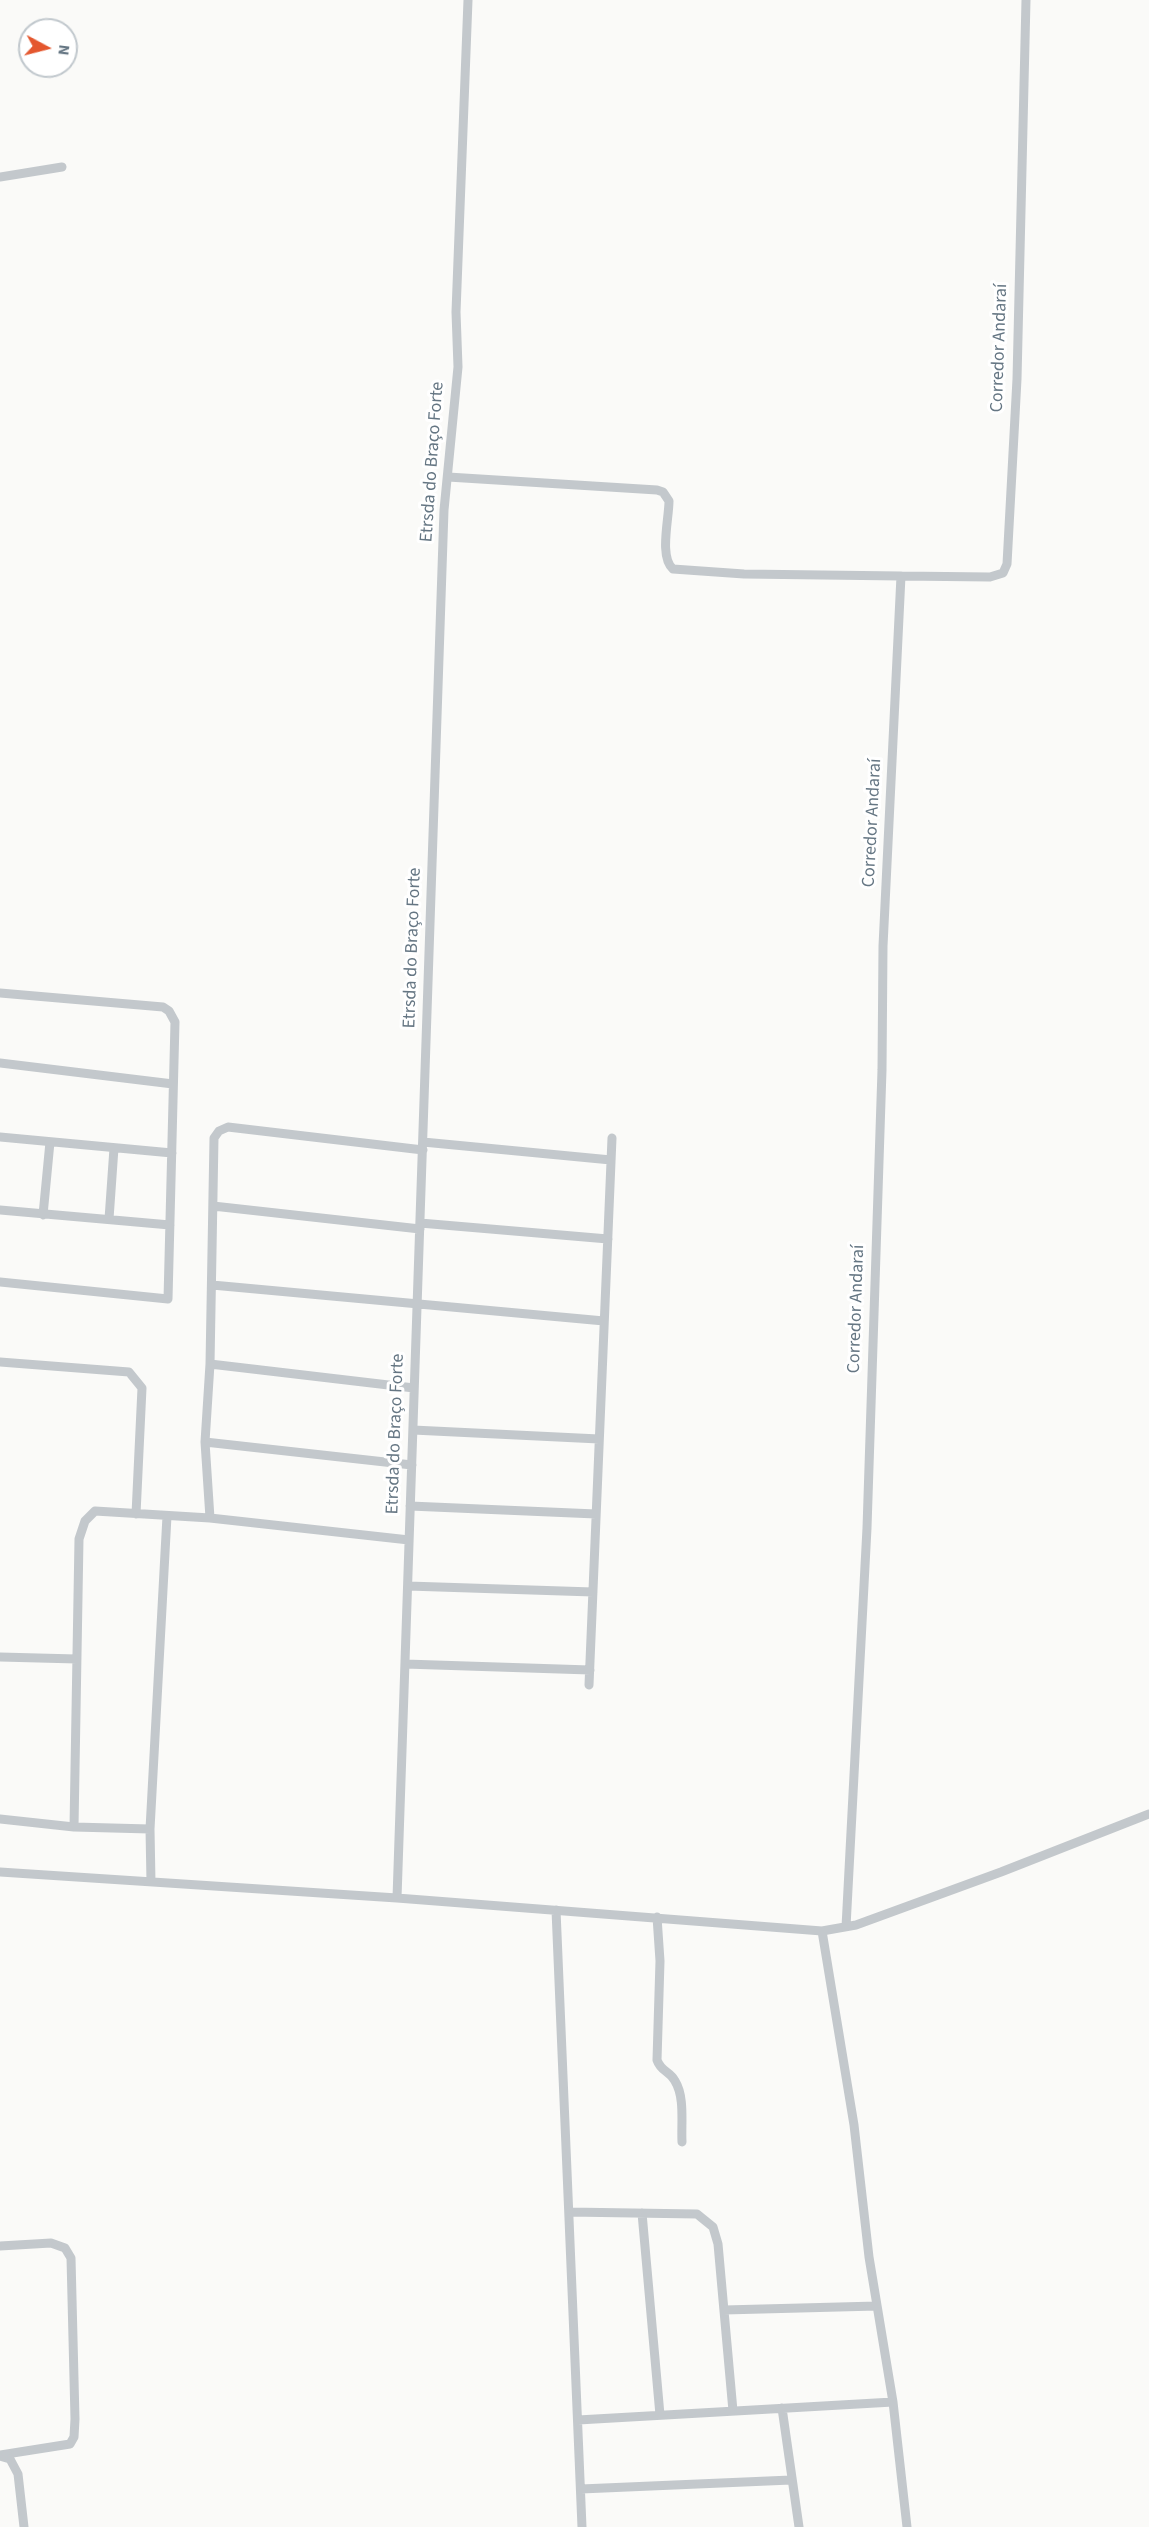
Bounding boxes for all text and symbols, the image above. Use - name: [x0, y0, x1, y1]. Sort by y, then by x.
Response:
- north arrow: [18, 18, 78, 78]
- text: N: [52, 43, 75, 57]
- street label: Corredor Andaraí: [987, 283, 1013, 413]
- street label: Etrsda do Braço Forte: [417, 381, 449, 543]
- street label: Corredor Andaraí: [859, 758, 887, 888]
- street label: Etrsda do Braço Forte: [399, 867, 427, 1029]
- street label: Corredor Andaraí: [844, 1244, 870, 1374]
- street label: Etrsda do Braço Forte: [382, 1353, 410, 1515]

